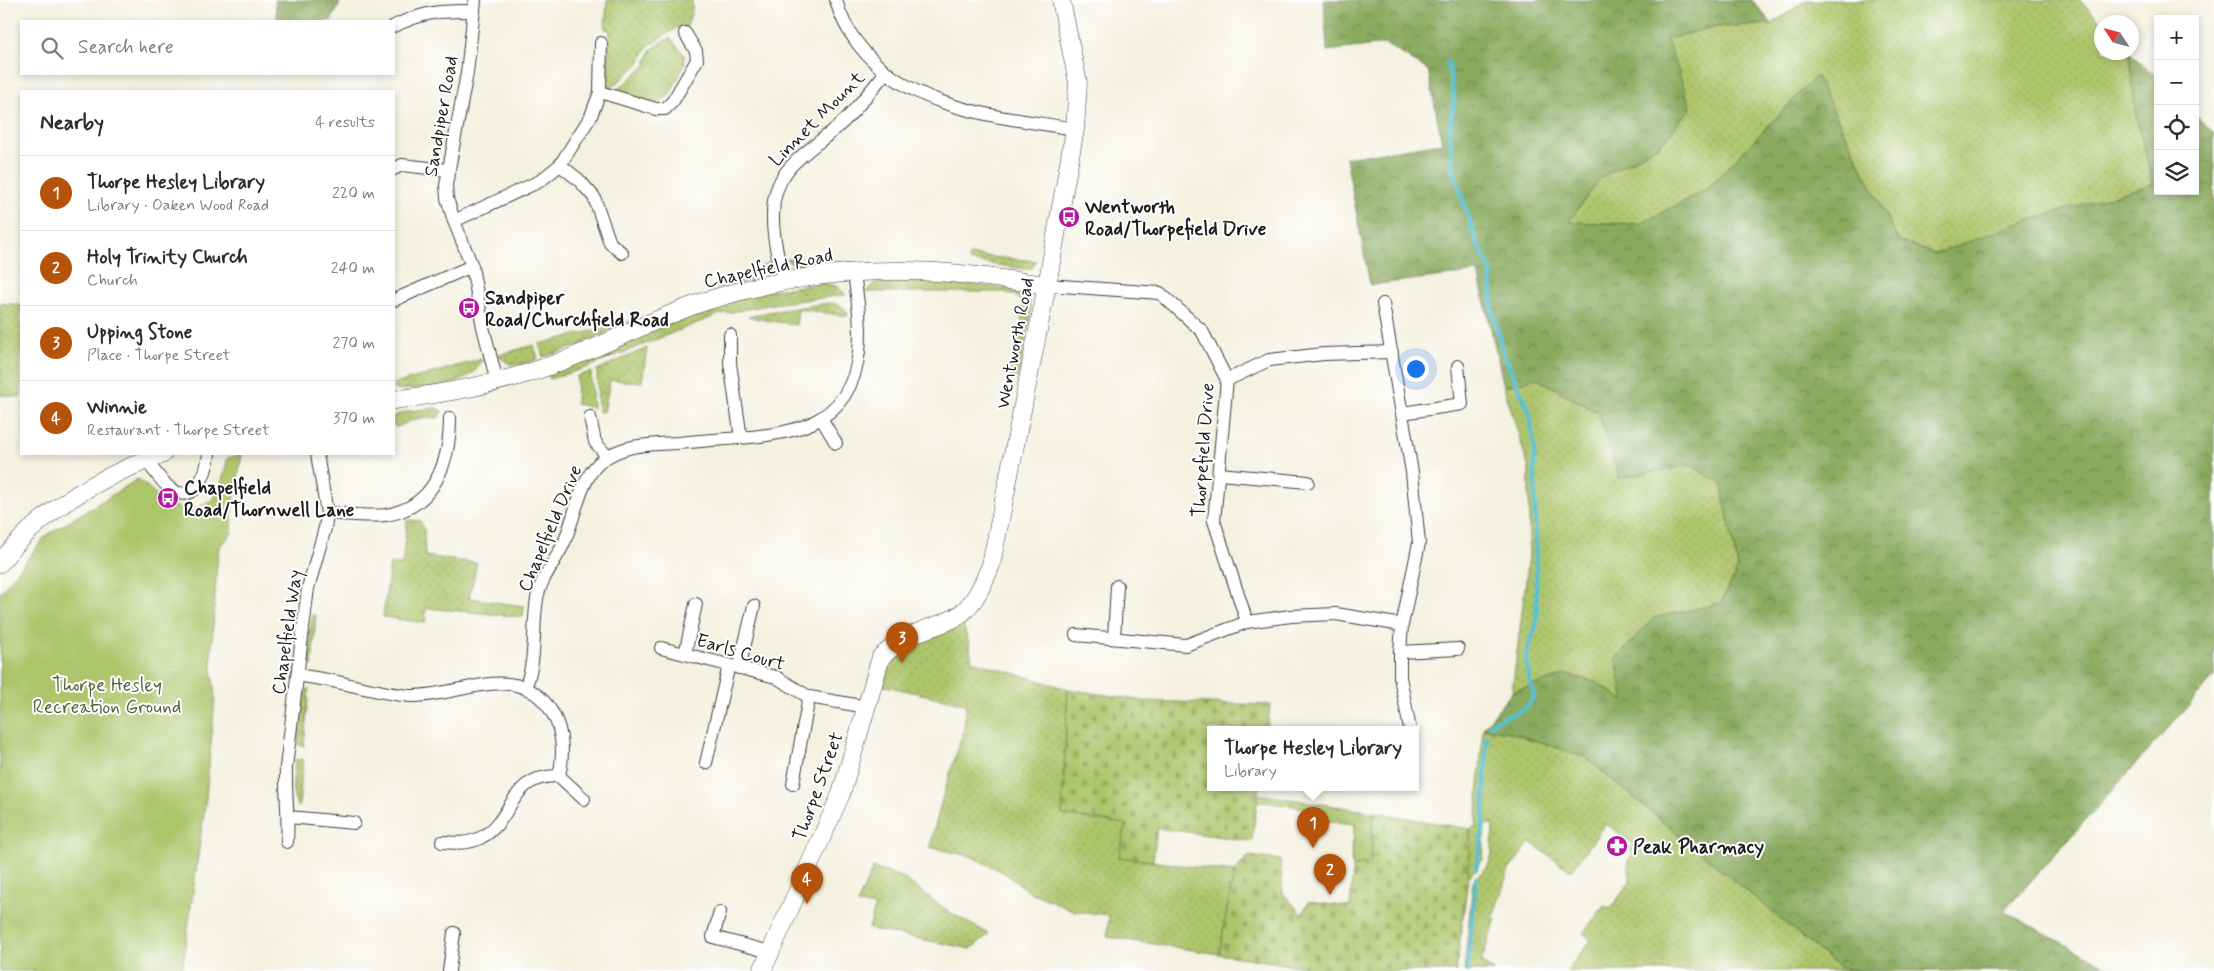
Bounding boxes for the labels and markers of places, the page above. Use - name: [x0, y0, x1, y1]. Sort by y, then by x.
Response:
- place label: Wentworth Road/Thorpefield Drive: [1084, 195, 1266, 242]
- bus stop icon: Wentworth Road/Thorpefield Drive: [1057, 205, 1081, 229]
- place label: Sandpiper Road/Churchfield Road: [485, 286, 669, 333]
- bus stop icon: Sandpiper Road/Churchfield Road: [457, 296, 481, 320]
- place label: Chapelfield Road/Thornwell Lane: [184, 476, 354, 523]
- bus stop icon: Chapelfield Road/Thornwell Lane: [156, 486, 180, 510]
- pin: 3: [886, 622, 918, 663]
- pin: 1: [1297, 807, 1329, 848]
- pharmacy icon: Peak Pharmacy: [1605, 834, 1629, 858]
- place label: Peak Pharmacy: [1633, 835, 1764, 860]
- pin: 2: [1314, 854, 1346, 895]
- pin: 4: [791, 863, 823, 904]

